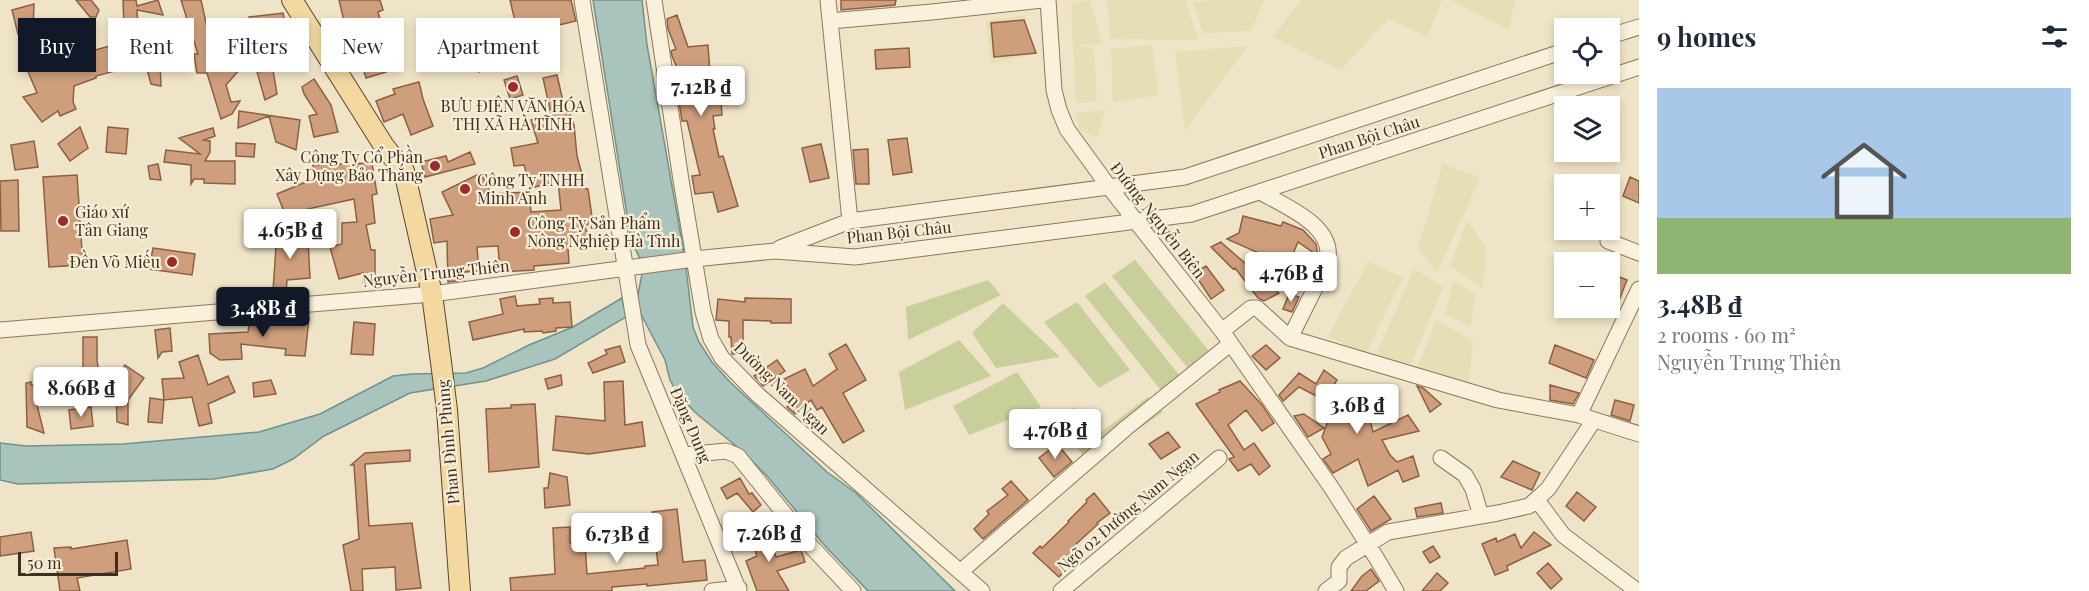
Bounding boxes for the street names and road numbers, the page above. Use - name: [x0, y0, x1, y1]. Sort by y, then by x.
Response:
- street label: Phan Bội Châu: [1316, 110, 1422, 163]
- street label: Đường Nguyễn Biên: [1106, 157, 1211, 282]
- street label: Phan Bội Châu: [846, 216, 952, 247]
- street label: Nguyễn Trung Thiên: [362, 254, 511, 291]
- street label: Đường Nam Ngạn: [730, 337, 835, 439]
- street label: Phan Đình Phùng: [432, 378, 463, 505]
- street label: Đặng Dung: [666, 384, 717, 466]
- street label: Ngõ 02 Đường Nam Ngạn: [1053, 445, 1203, 576]

